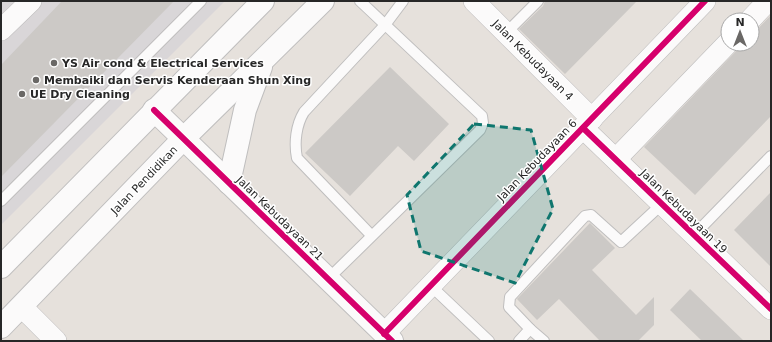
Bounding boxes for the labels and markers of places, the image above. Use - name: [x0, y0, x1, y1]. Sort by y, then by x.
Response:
- place label: YS Air cond & Electrical Services: [61, 57, 264, 70]
- marker: YS Air cond & Electrical Services: [49, 58, 59, 68]
- place label: Membaiki dan Servis Kenderaan Shun Xing: [44, 74, 311, 87]
- marker: Membaiki dan Servis Kenderaan Shun Xing: [31, 75, 41, 85]
- place label: UE Dry Cleaning: [30, 88, 130, 101]
- marker: UE Dry Cleaning: [17, 89, 27, 99]

